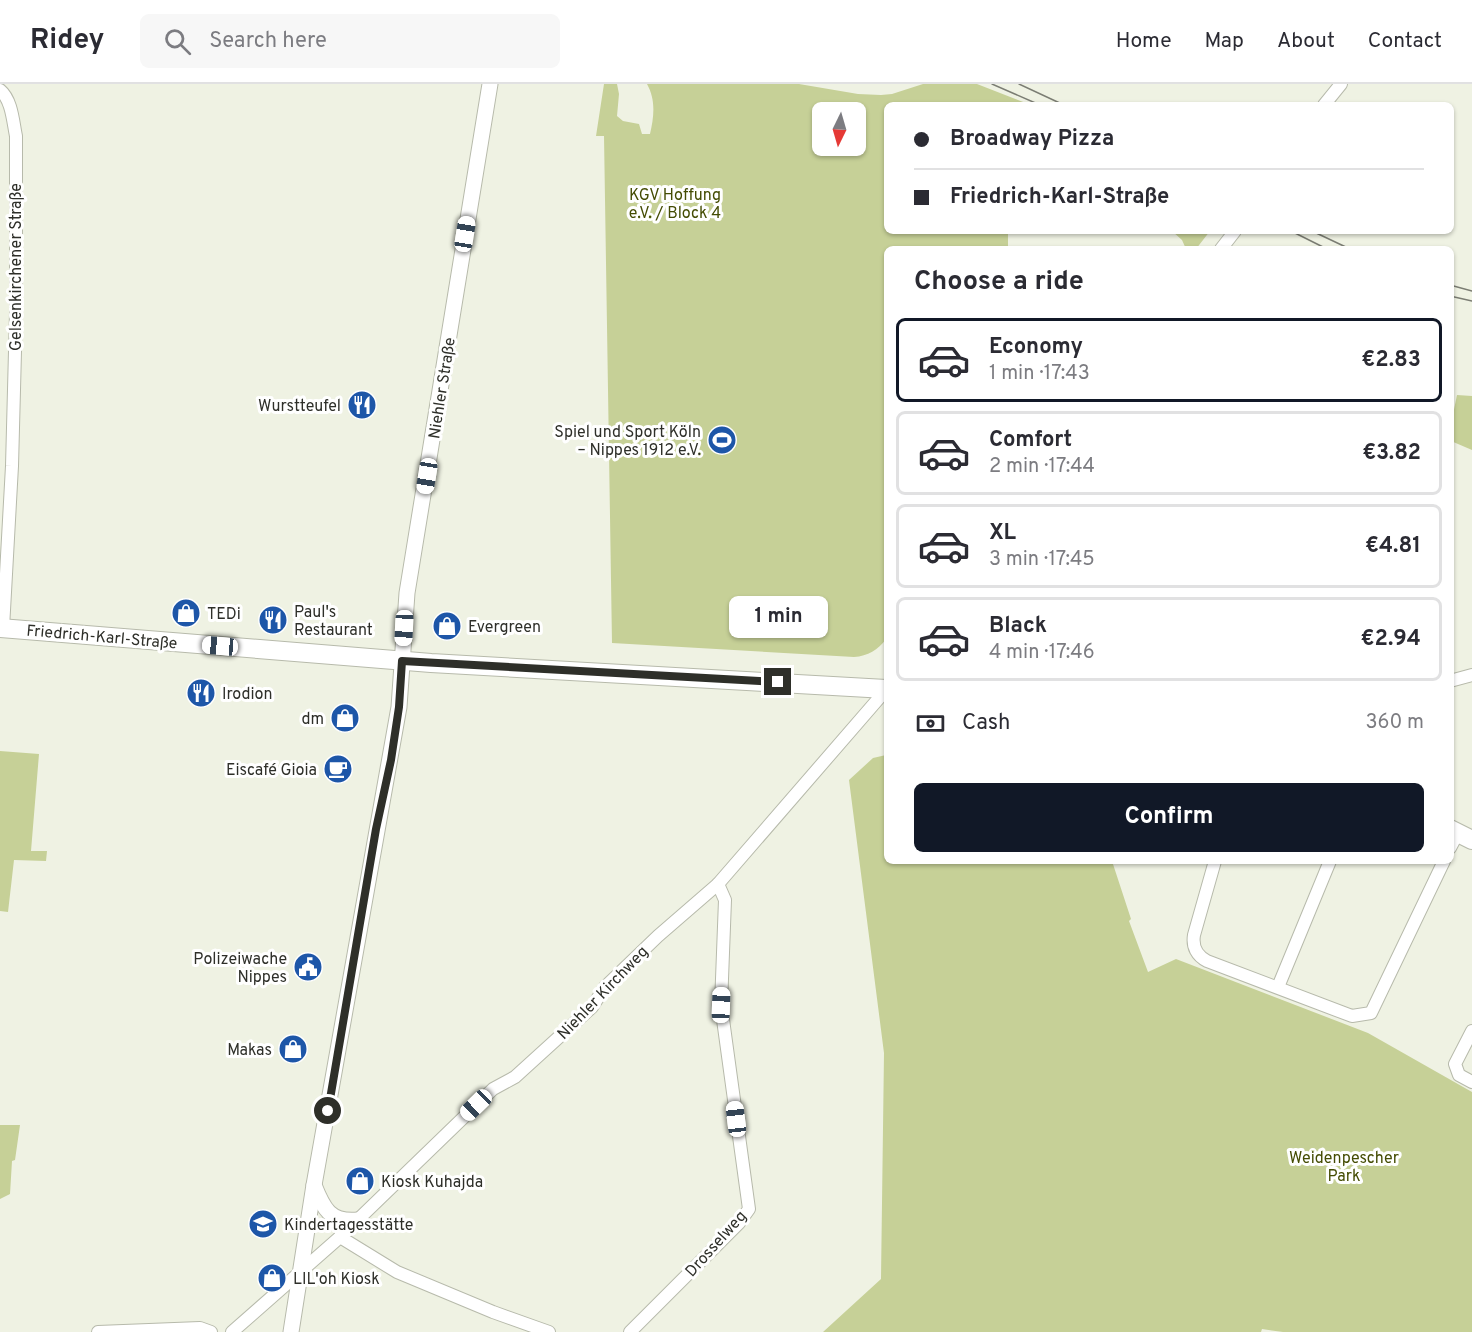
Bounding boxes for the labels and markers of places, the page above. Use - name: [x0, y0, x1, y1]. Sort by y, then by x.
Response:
- restaurant icon: Wurstteufel: [346, 389, 378, 421]
- place label: Wurstteufel: [258, 397, 341, 417]
- place label: Spiel und Sport Köln – Nippes 1912 e.V.: [554, 423, 701, 461]
- sports icon: Spiel und Sport Köln – Nippes 1912 e.V.: [706, 424, 738, 456]
- shop icon: TEDi: [170, 597, 202, 629]
- place label: Paul's Restaurant: [294, 603, 373, 641]
- restaurant icon: Paul's Restaurant: [257, 604, 289, 636]
- place label: TEDi: [207, 605, 241, 625]
- shop icon: Evergreen: [431, 610, 463, 642]
- place label: Evergreen: [468, 618, 541, 638]
- restaurant icon: Irodion: [185, 677, 217, 709]
- place label: Irodion: [222, 685, 272, 705]
- shop icon: dm: [329, 702, 361, 734]
- place label: dm: [301, 710, 324, 730]
- cafe icon: Eiscafé Gioia: [322, 753, 354, 785]
- place label: Eiscafé Gioia: [226, 761, 317, 781]
- place label: Polizeiwache Nippes: [193, 950, 287, 988]
- public building icon: Polizeiwache Nippes: [292, 951, 324, 983]
- shop icon: Makas: [277, 1033, 309, 1065]
- place label: Makas: [227, 1041, 272, 1061]
- shop icon: Kiosk Kuhajda: [344, 1165, 376, 1197]
- place label: Kiosk Kuhajda: [381, 1173, 483, 1193]
- school or university icon: Kindertagesstätte: [247, 1208, 279, 1240]
- place label: Kindertagesstätte: [284, 1216, 413, 1236]
- shop icon: LIL'oh Kiosk: [256, 1262, 288, 1294]
- place label: LIL'oh Kiosk: [293, 1270, 380, 1290]

